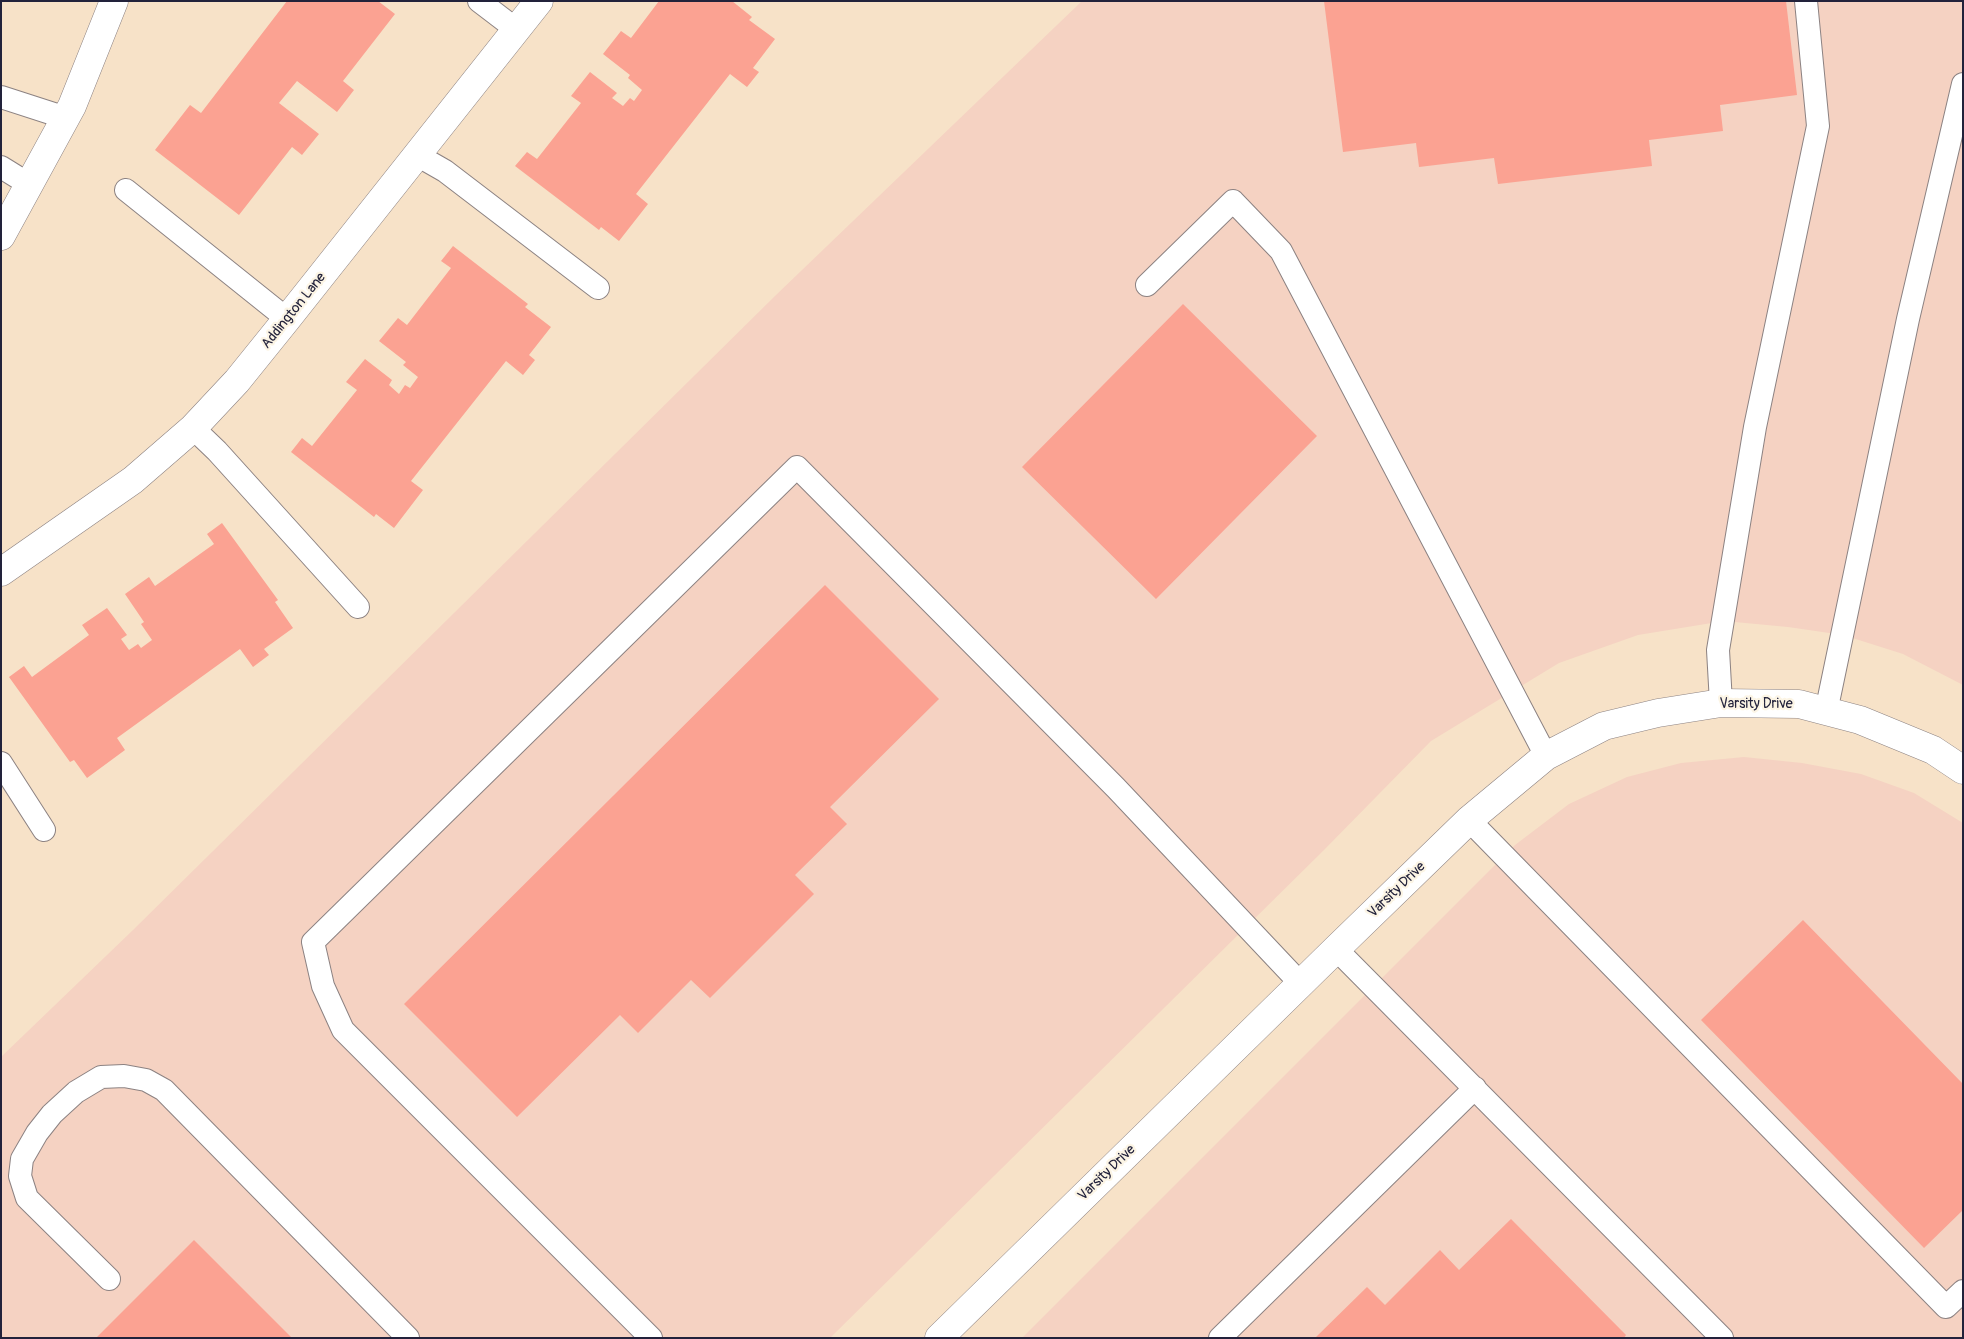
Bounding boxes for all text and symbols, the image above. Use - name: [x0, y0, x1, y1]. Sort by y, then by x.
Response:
- street label: Addington Lane: [258, 270, 330, 352]
- street label: Varsity Drive: [1719, 696, 1793, 712]
- street label: Varsity Drive: [1365, 859, 1429, 921]
- street label: Varsity Drive: [1075, 1142, 1139, 1204]

